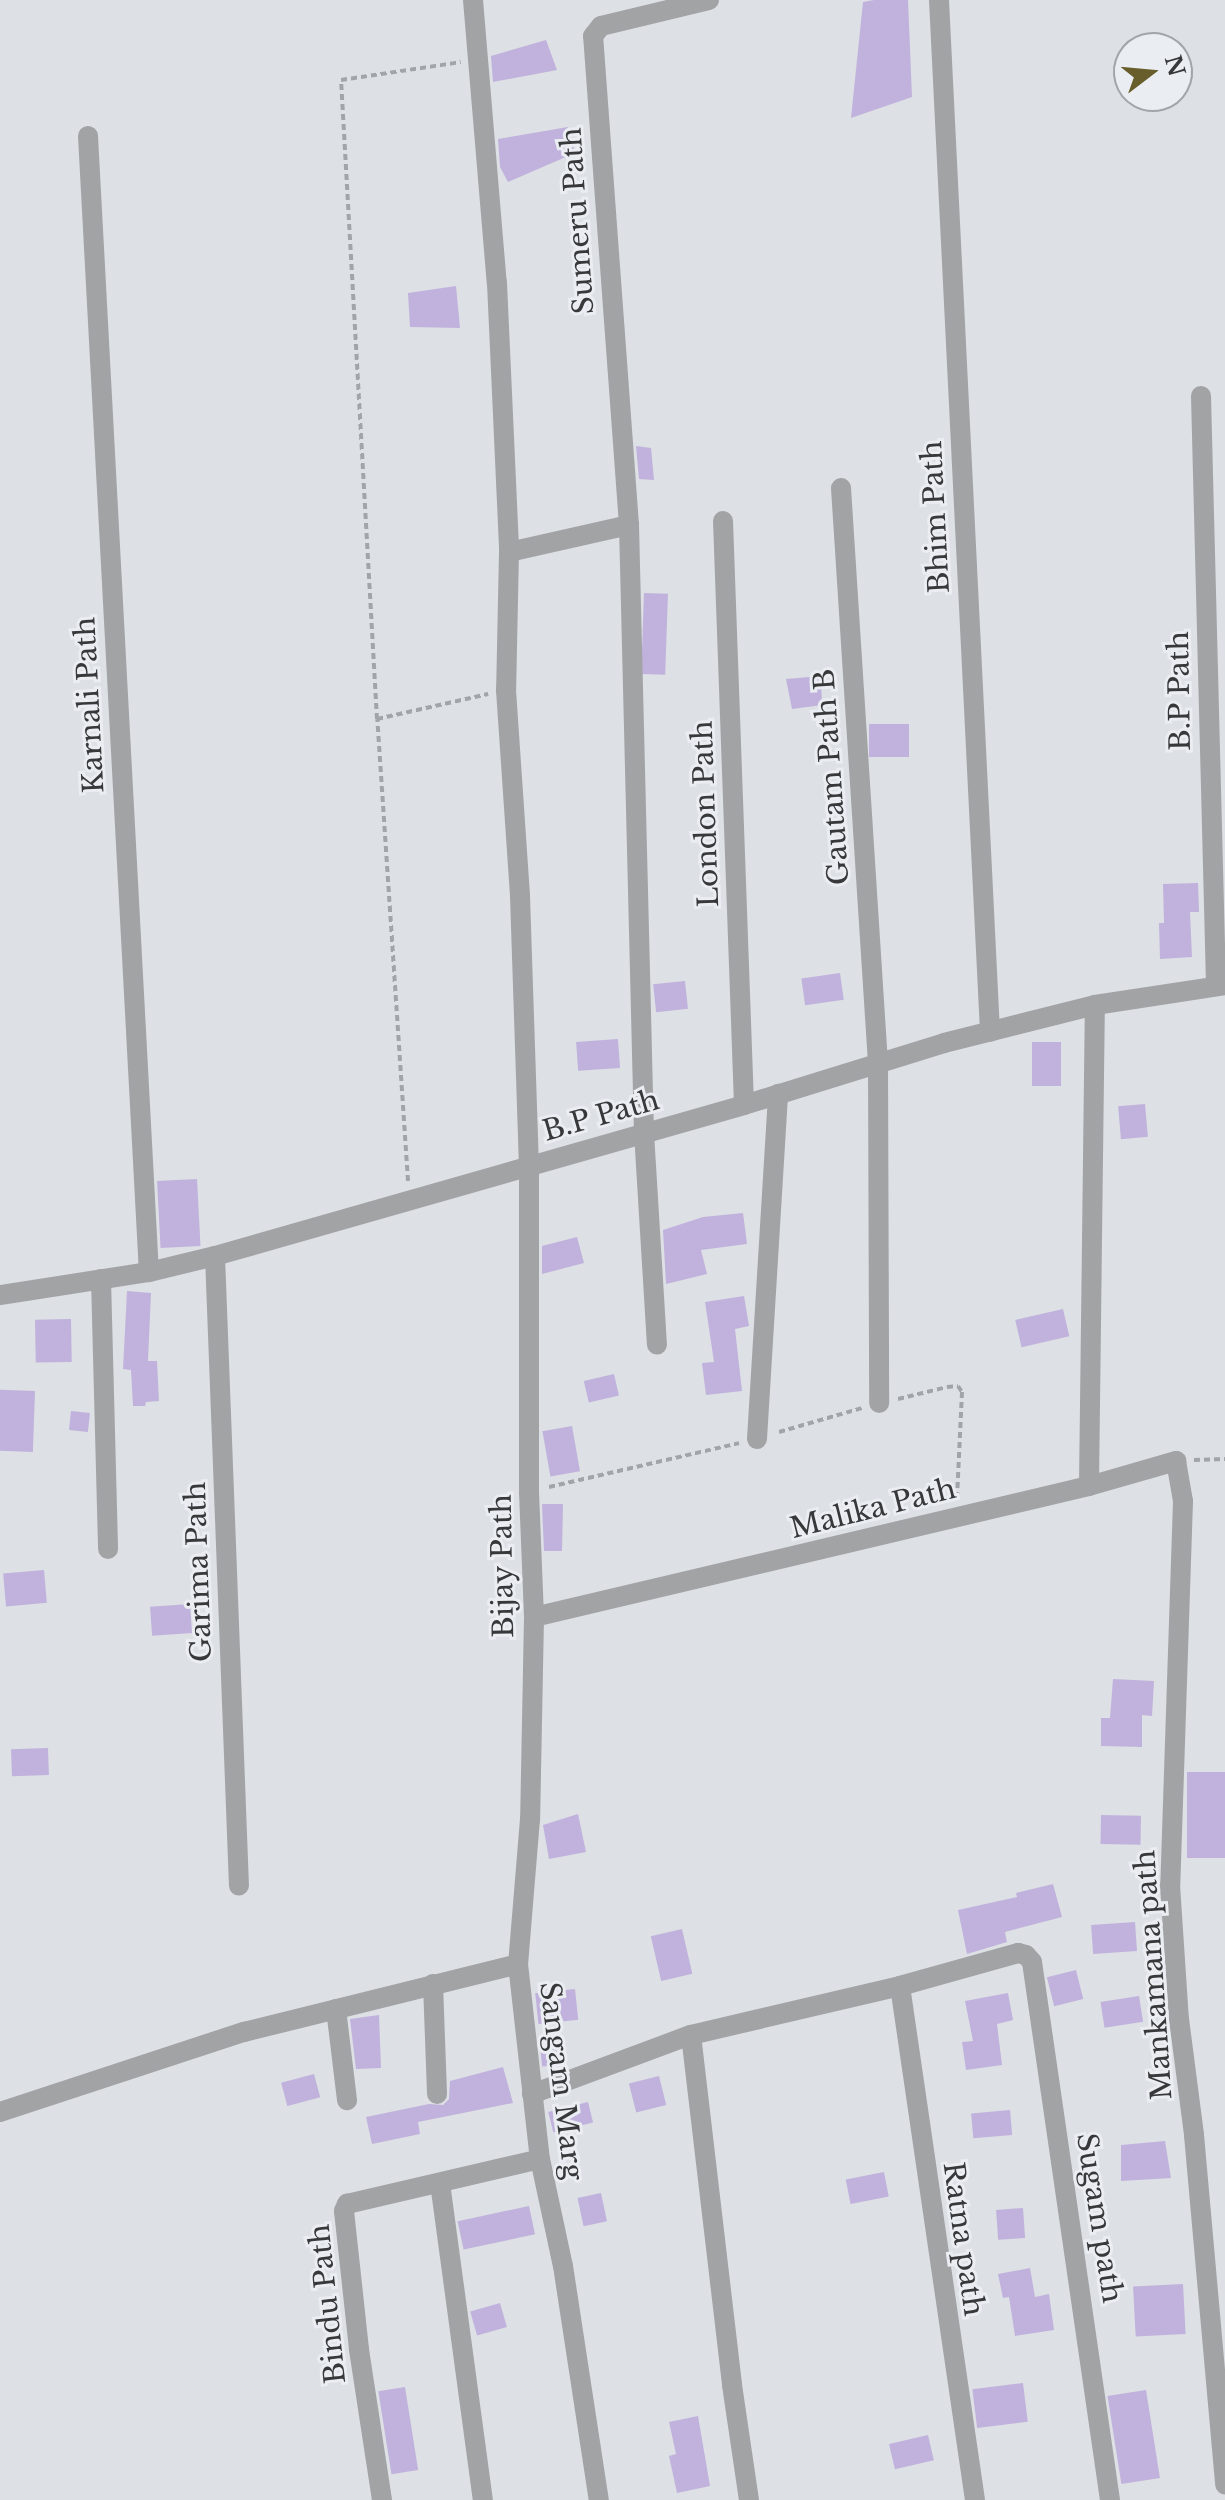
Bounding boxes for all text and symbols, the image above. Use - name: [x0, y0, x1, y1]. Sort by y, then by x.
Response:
- north arrow: [1113, 32, 1193, 112]
- text: N: [1159, 52, 1190, 79]
- street label: Sumeru Path: [555, 126, 601, 316]
- street label: Bhim Path: [915, 440, 957, 594]
- street label: Karnali Path: [69, 616, 111, 794]
- street label: B.P Path: [1162, 631, 1198, 751]
- street label: Gautam Path B: [808, 668, 856, 886]
- street label: London Path: [686, 720, 726, 908]
- street label: B.P Path: [538, 1083, 664, 1149]
- street label: Malika Path: [787, 1472, 959, 1546]
- street label: Garima Path: [179, 1481, 219, 1663]
- street label: Bijay Path: [485, 1493, 521, 1639]
- street label: Mankamana path: [1128, 1849, 1180, 2101]
- street label: Sangam Marg: [532, 1980, 590, 2182]
- street label: Sugam path: [1069, 2131, 1129, 2305]
- street label: Ratna path: [936, 2160, 990, 2318]
- street label: Bindu Path: [303, 2223, 353, 2385]

